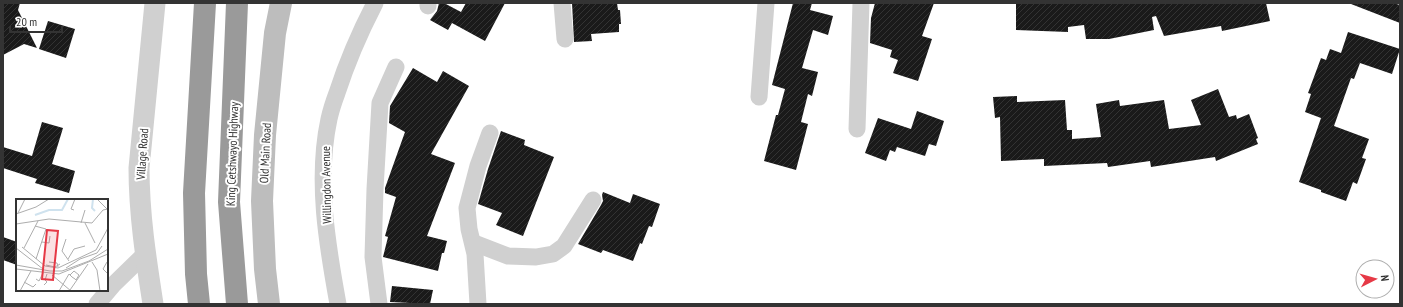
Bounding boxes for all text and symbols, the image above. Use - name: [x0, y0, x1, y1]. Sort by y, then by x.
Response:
- scale bar: [10, 8, 62, 34]
- text: 20 m: [16, 14, 37, 29]
- street label: King Cetshwayo Highway: [223, 101, 241, 206]
- street label: Old Main Road: [256, 122, 274, 184]
- street label: Village Road: [133, 128, 151, 181]
- street label: Willingdon Avenue: [318, 146, 334, 224]
- inset map: [16, 199, 108, 291]
- north arrow: [1355, 259, 1395, 299]
- text: N: [1378, 274, 1392, 282]

